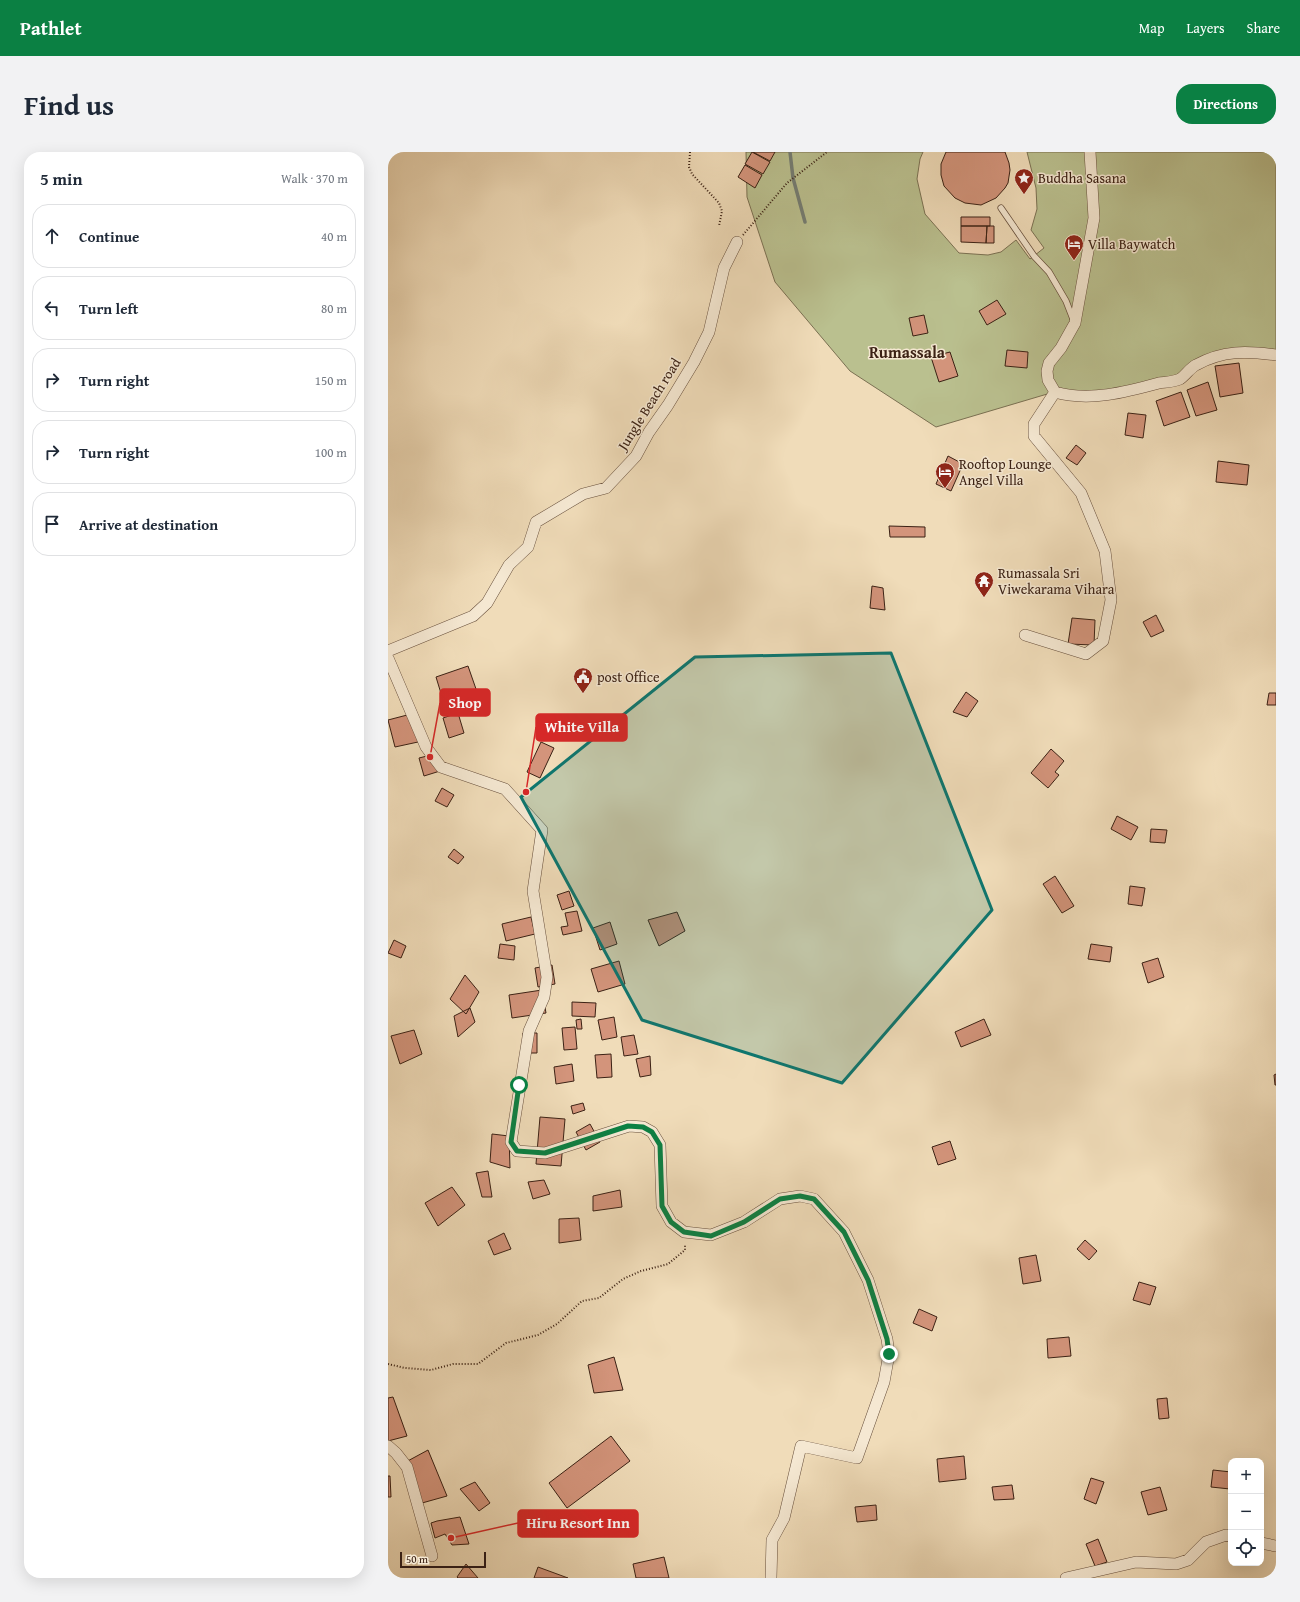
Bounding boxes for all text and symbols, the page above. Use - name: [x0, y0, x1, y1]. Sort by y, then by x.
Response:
- text: Pathlet: [20, 14, 82, 42]
- text: Map: [1139, 18, 1165, 38]
- text: Layers: [1187, 18, 1225, 38]
- text: Share: [1247, 18, 1280, 38]
- text: Find us: [24, 84, 114, 125]
- button: Directions: [1176, 84, 1276, 124]
- text: 5 min: [40, 166, 82, 191]
- place icon: Buddha Sasana: [1013, 167, 1035, 195]
- place label: Buddha Sasana: [1038, 168, 1127, 188]
- text: Walk · 370 m: [281, 169, 348, 188]
- icon: ahead: [41, 225, 63, 247]
- text: Continue: [79, 226, 140, 247]
- text: 40 m: [321, 227, 347, 246]
- hotel icon: Villa Baywatch: [1063, 233, 1085, 261]
- place label: Villa Baywatch: [1088, 234, 1175, 254]
- icon: left: [41, 297, 63, 319]
- text: Turn left: [79, 298, 138, 319]
- text: 80 m: [321, 299, 347, 318]
- district label: Rumassala: [869, 340, 946, 364]
- street label: Jungle Beach road: [612, 354, 686, 456]
- icon: right: [41, 369, 63, 391]
- text: Turn right: [79, 370, 150, 391]
- text: 150 m: [315, 371, 347, 390]
- icon: right: [41, 441, 63, 463]
- text: Turn right: [79, 442, 150, 463]
- text: 100 m: [315, 443, 347, 462]
- place label: Rooftop Lounge Angel Villa: [959, 454, 1052, 490]
- hotel icon: Rooftop Lounge Angel Villa: [934, 461, 956, 489]
- icon: arrive: [41, 513, 63, 535]
- text: Arrive at destination: [79, 514, 218, 535]
- place label: Rumassala Sri Viwekarama Vihara: [998, 563, 1115, 599]
- temple icon: Rumassala Sri Viwekarama Vihara: [973, 570, 995, 598]
- public building icon: post Office: [572, 666, 594, 694]
- place label: post Office: [597, 667, 660, 687]
- callout: Shop: [440, 689, 490, 716]
- text: Shop: [448, 692, 482, 713]
- callout: White Villa: [536, 714, 627, 741]
- text: White Villa: [545, 716, 619, 737]
- route start: [510, 1076, 528, 1094]
- route end: [880, 1345, 898, 1363]
- map controls: [1228, 1458, 1264, 1566]
- button: +: [1228, 1458, 1264, 1494]
- button: −: [1228, 1494, 1264, 1530]
- callout: Hiru Resort Inn: [518, 1510, 638, 1537]
- text: Hiru Resort Inn: [526, 1512, 630, 1533]
- button: locate: [1228, 1530, 1264, 1566]
- scale bar: [400, 1550, 486, 1569]
- text: 50 m: [406, 1551, 428, 1567]

